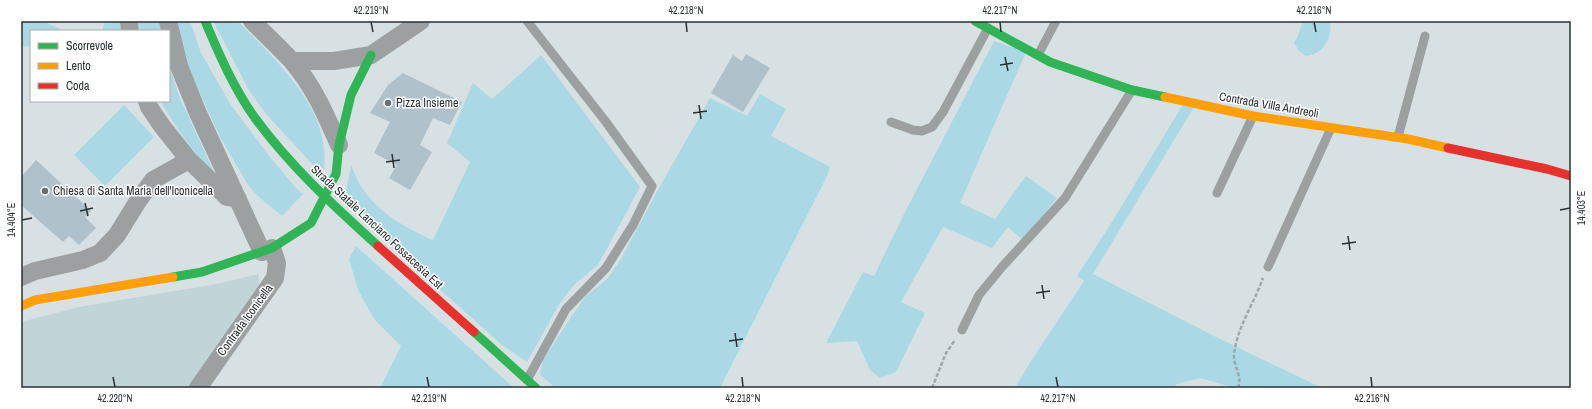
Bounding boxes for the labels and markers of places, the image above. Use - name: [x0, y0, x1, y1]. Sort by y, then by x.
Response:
- place label: Pizza Insieme: [396, 95, 458, 111]
- marker: Pizza Insieme: [383, 98, 393, 108]
- place label: Chiesa di Santa Maria dell'Iconicella: [53, 183, 213, 199]
- marker: Chiesa di Santa Maria dell'Iconicella: [40, 186, 50, 196]

